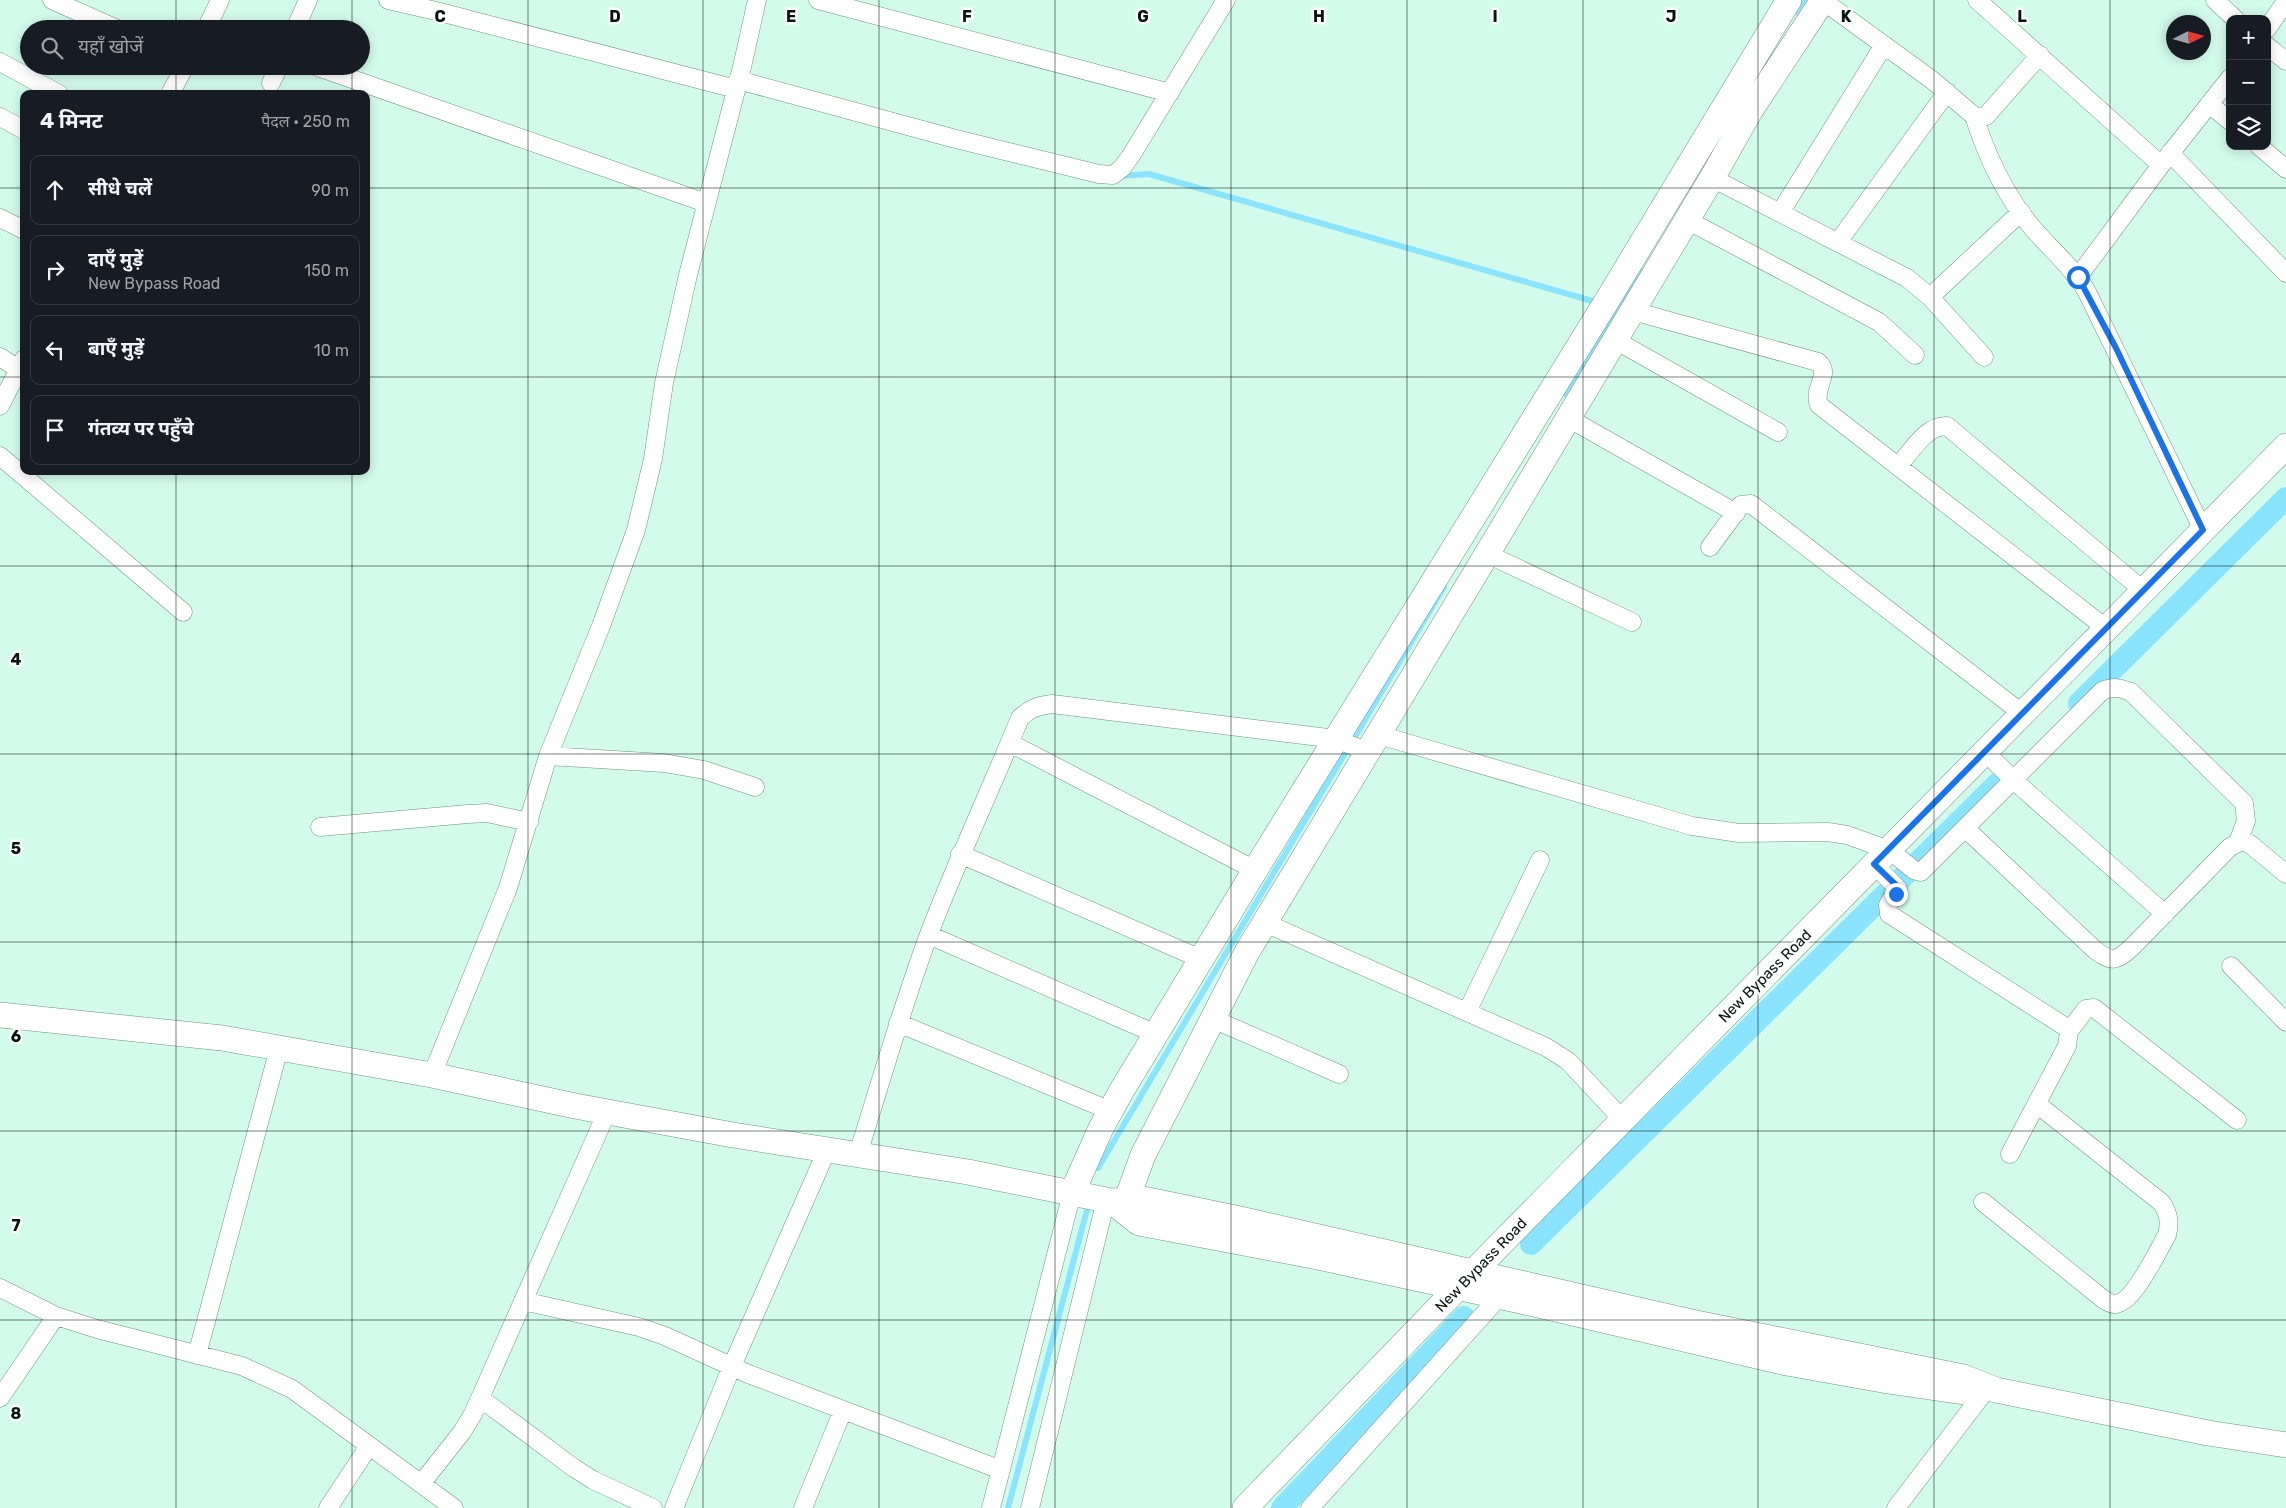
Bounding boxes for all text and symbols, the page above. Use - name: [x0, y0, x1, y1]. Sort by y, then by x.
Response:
- text: C: [434, 7, 446, 26]
- text: D: [609, 7, 621, 26]
- text: E: [786, 7, 796, 26]
- text: F: [962, 7, 972, 26]
- text: G: [1137, 7, 1149, 26]
- text: H: [1313, 7, 1325, 26]
- text: I: [1492, 7, 1498, 26]
- text: J: [1666, 7, 1676, 26]
- text: K: [1841, 7, 1852, 26]
- text: L: [2017, 7, 2027, 26]
- north arrow: [2166, 15, 2211, 60]
- map controls: [2226, 15, 2271, 150]
- button: +: [2226, 15, 2271, 60]
- search box: [20, 20, 370, 75]
- icon: search: [38, 34, 66, 62]
- text: यहाँ खोजें: [78, 35, 143, 58]
- button: −: [2226, 60, 2271, 105]
- button: layers: [2226, 105, 2271, 150]
- text: 4 मिनट: [40, 108, 103, 133]
- text: पैदल · 250 m: [261, 112, 350, 131]
- icon: ahead: [41, 176, 69, 204]
- text: सीधे चलें: [88, 177, 152, 200]
- text: 90 m: [311, 181, 349, 200]
- text: दाएँ मुड़ें: [88, 248, 143, 271]
- icon: right: [41, 256, 69, 284]
- text: 150 m: [304, 261, 349, 280]
- route start: [2067, 266, 2090, 289]
- text: New Bypass Road: [88, 274, 220, 293]
- icon: left: [41, 336, 69, 364]
- text: बाएँ मुड़ें: [88, 337, 144, 360]
- text: 10 m: [314, 341, 349, 360]
- icon: arrive: [41, 416, 69, 444]
- text: गंतव्य पर पहुँचे: [88, 417, 194, 440]
- text: 4: [11, 650, 22, 669]
- text: 5: [11, 839, 21, 858]
- route end: [1885, 883, 1908, 906]
- street label: New Bypass Road: [1715, 926, 1815, 1026]
- text: 6: [11, 1027, 21, 1046]
- street label: New Bypass Road: [1431, 1214, 1531, 1316]
- text: 7: [11, 1216, 21, 1235]
- text: 8: [11, 1404, 22, 1423]

